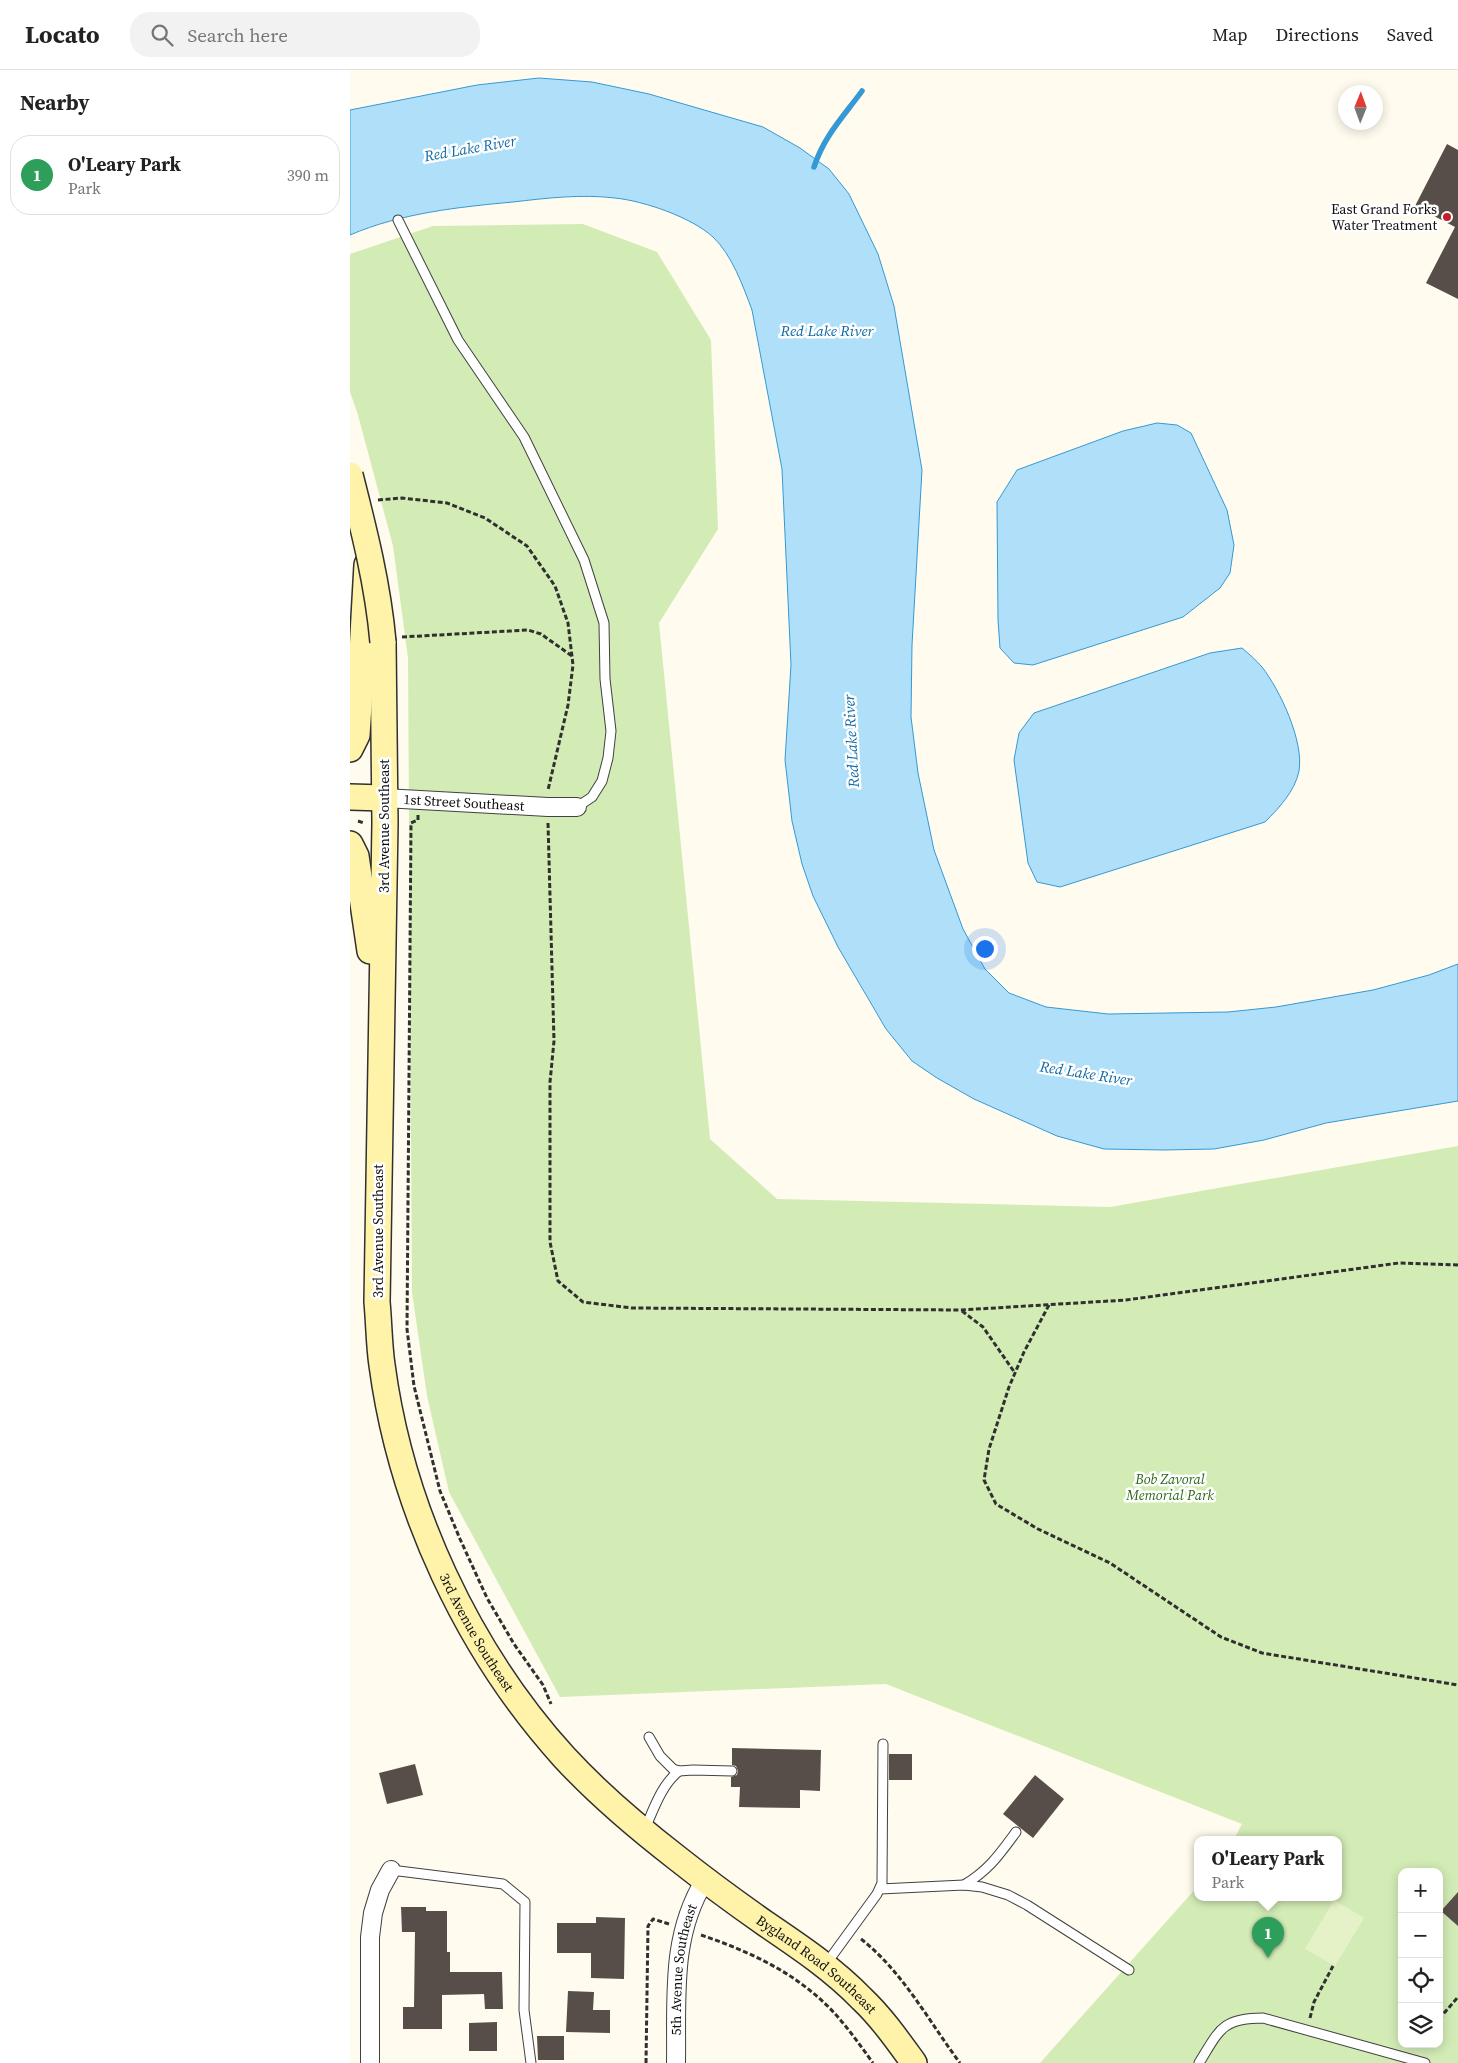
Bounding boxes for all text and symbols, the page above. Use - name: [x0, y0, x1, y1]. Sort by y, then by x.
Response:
- search box: [130, 12, 480, 57]
- text: Locato: [25, 18, 100, 51]
- icon: search: [148, 21, 176, 49]
- text: Search here: [188, 22, 288, 48]
- text: Map: [1212, 22, 1248, 47]
- text: Directions: [1276, 22, 1359, 47]
- text: Saved: [1387, 22, 1433, 47]
- north arrow: [1338, 85, 1383, 130]
- text: Nearby: [20, 88, 90, 117]
- water label: Red Lake River: [421, 129, 519, 167]
- text: O'Leary Park: [68, 151, 181, 177]
- text: 1: [33, 164, 41, 186]
- text: 390 m: [287, 164, 329, 186]
- text: Park: [68, 177, 101, 199]
- place label: East Grand Forks Water Treatment: [1331, 199, 1437, 235]
- marker: East Grand Forks Water Treatment: [1441, 211, 1453, 223]
- water label: Red Lake River: [779, 320, 875, 341]
- water label: Red Lake River: [838, 693, 864, 789]
- street label: 3rd Avenue Southeast: [374, 759, 394, 893]
- street label: 1st Street Southeast: [403, 789, 525, 816]
- your location: [972, 936, 998, 962]
- water label: Red Lake River: [1037, 1055, 1135, 1091]
- street label: 3rd Avenue Southeast: [368, 1164, 388, 1298]
- park label: Bob Zavoral Memorial Park: [1125, 1469, 1214, 1505]
- street label: 3rd Avenue Southeast: [435, 1570, 519, 1696]
- popup: [1194, 1836, 1342, 1901]
- text: O'Leary Park: [1212, 1845, 1324, 1871]
- map controls: [1398, 1868, 1443, 2048]
- button: +: [1398, 1868, 1443, 1913]
- text: Park: [1212, 1871, 1244, 1893]
- street label: 5th Avenue Southeast: [666, 1900, 702, 2036]
- street label: Bygland Road Southeast: [752, 1910, 882, 2018]
- button: −: [1398, 1913, 1443, 1958]
- pin: 1: [1252, 1917, 1284, 1958]
- button: locate: [1398, 1958, 1443, 2003]
- button: layers: [1398, 2003, 1443, 2048]

